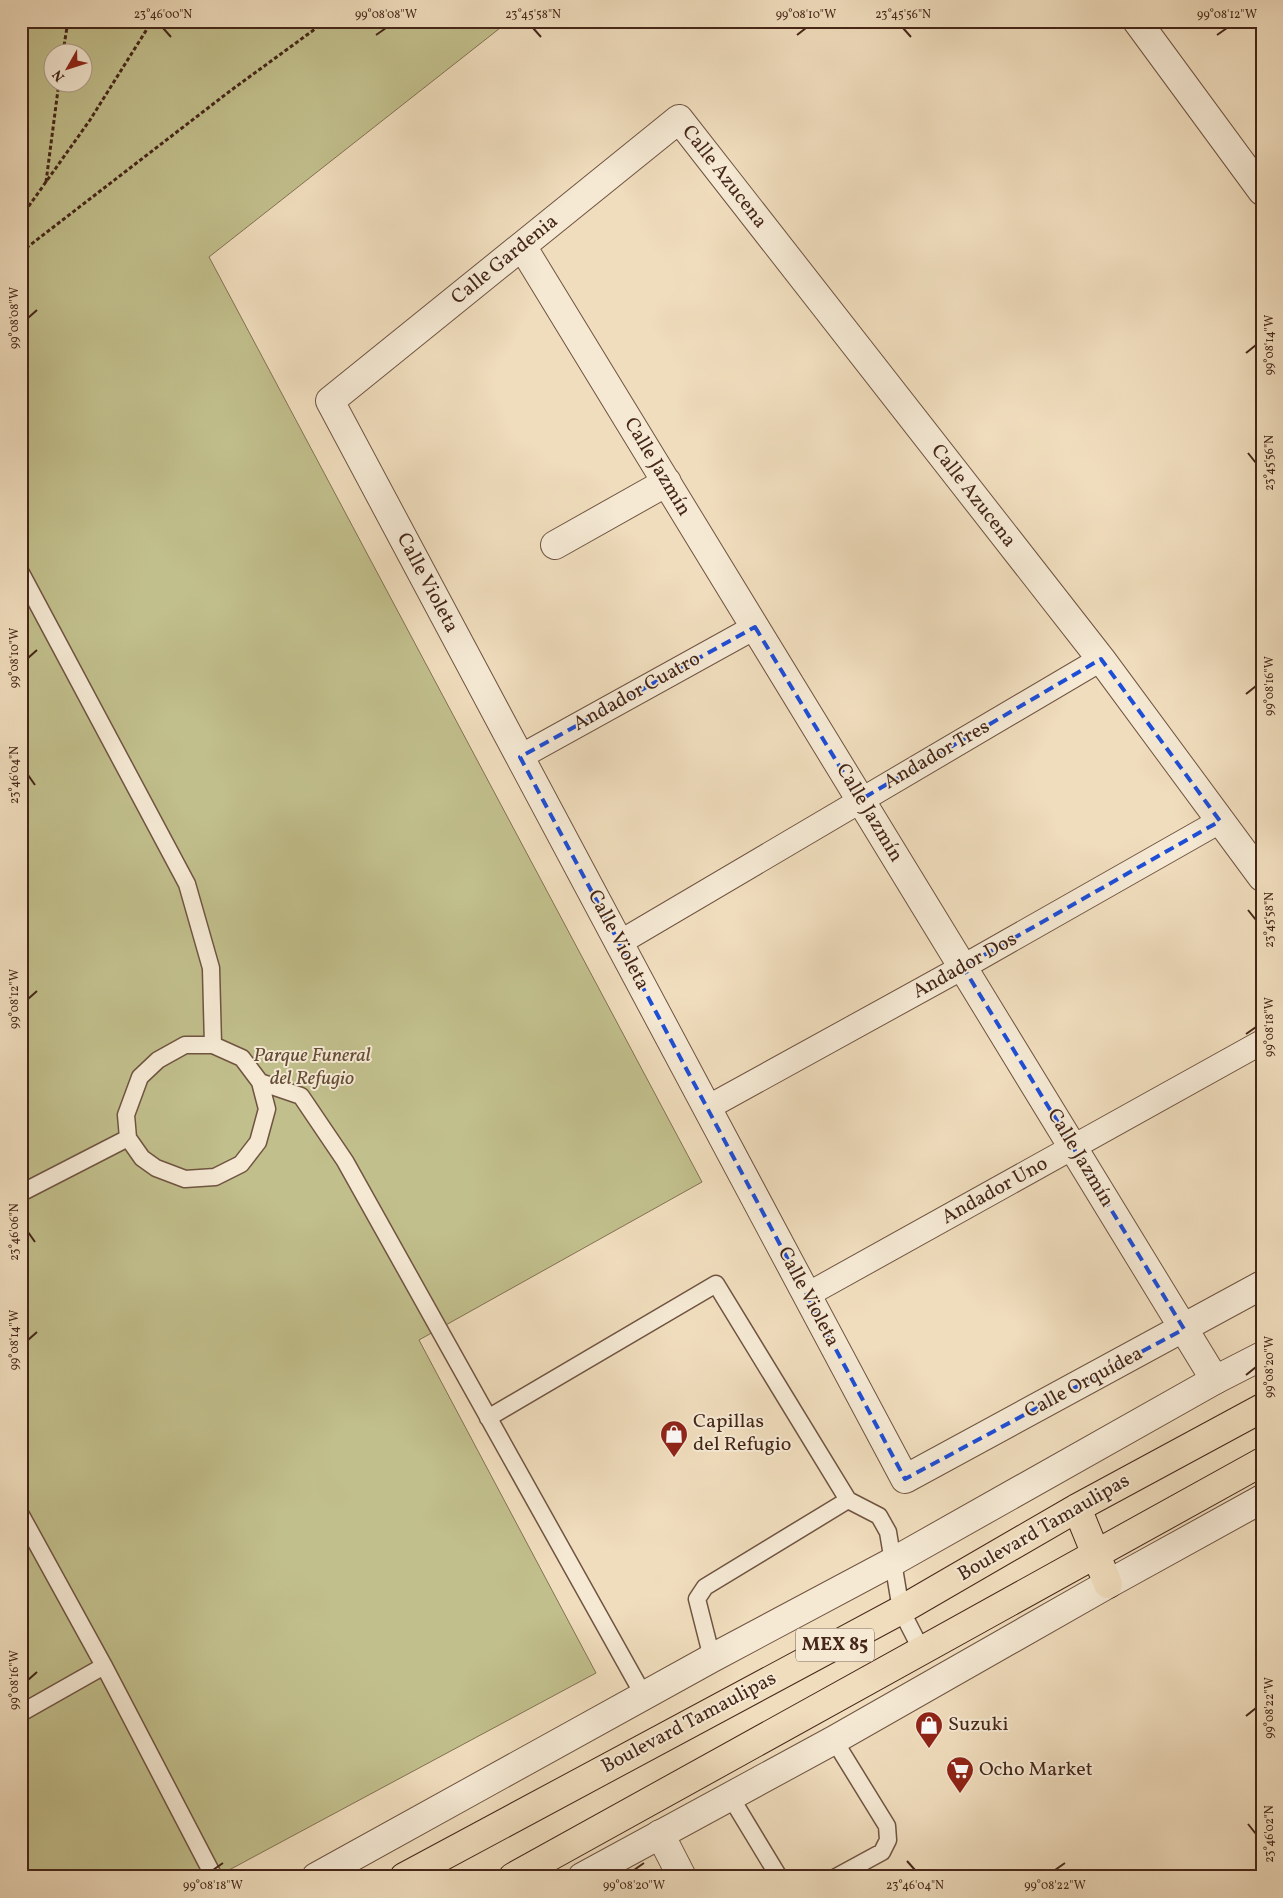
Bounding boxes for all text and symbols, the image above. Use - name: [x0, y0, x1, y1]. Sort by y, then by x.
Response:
- text: 23°46'00"N: [134, 7, 192, 23]
- text: 99°08'08"W: [355, 7, 417, 23]
- text: 23°45'58"N: [505, 7, 561, 23]
- text: 99°08'10"W: [776, 7, 836, 23]
- text: 23°45'56"N: [875, 7, 931, 23]
- text: 99°08'12"W: [1197, 7, 1257, 23]
- north arrow: [42, 42, 92, 92]
- text: N: [48, 65, 70, 85]
- street label: Calle Azucena: [675, 119, 773, 235]
- street label: Calle Gardenia: [446, 208, 564, 312]
- text: 99°08'08"W: [7, 287, 23, 349]
- text: 99°08'14"W: [1262, 315, 1278, 375]
- street label: Calle Jazmín: [616, 412, 698, 522]
- text: 23°45'56"N: [1262, 435, 1278, 491]
- street label: Calle Azucena: [924, 438, 1022, 554]
- street label: Calle Violeta: [389, 528, 465, 638]
- text: 99°08'10"W: [7, 628, 23, 688]
- street label: Andador Cuatro: [568, 645, 706, 739]
- text: 99°08'16"W: [1262, 656, 1278, 716]
- street label: Andador Tres: [879, 713, 995, 797]
- text: 23°46'04"N: [7, 746, 23, 804]
- street label: Calle Jazmín: [828, 758, 910, 868]
- street label: Calle Violeta: [580, 885, 656, 995]
- text: 23°45'58"N: [1262, 892, 1278, 948]
- street label: Andador Dos: [908, 926, 1022, 1006]
- text: 99°08'12"W: [7, 969, 23, 1029]
- text: 99°08'18"W: [1262, 997, 1278, 1057]
- park label: Parque Funeral del Refugio: [253, 1042, 371, 1093]
- street label: Calle Jazmín: [1039, 1103, 1121, 1213]
- street label: Andador Uno: [937, 1150, 1053, 1232]
- text: 23°46'06"N: [7, 1203, 23, 1261]
- street label: Calle Violeta: [770, 1242, 846, 1352]
- text: 99°08'14"W: [7, 1310, 23, 1370]
- text: 99°08'20"W: [1262, 1336, 1278, 1398]
- street label: Calle Orquídea: [1020, 1340, 1148, 1426]
- place label: Capillas del Refugio: [693, 1408, 792, 1459]
- shop icon: Capillas del Refugio: [659, 1419, 689, 1458]
- street label: Boulevard Tamaulipas: [953, 1467, 1135, 1589]
- road number: MEX 85: [796, 1628, 874, 1662]
- text: 99°08'16"W: [7, 1650, 23, 1710]
- street label: Boulevard Tamaulipas: [597, 1665, 781, 1781]
- text: 99°08'22"W: [1262, 1677, 1278, 1739]
- shop icon: Suzuki: [914, 1710, 944, 1749]
- place label: Suzuki: [948, 1711, 1009, 1739]
- supermarket icon: Ocho Market: [945, 1755, 975, 1794]
- place label: Ocho Market: [979, 1756, 1093, 1784]
- text: 23°46'02"N: [1262, 1805, 1278, 1863]
- text: 99°08'18"W: [183, 1878, 243, 1894]
- text: 99°08'20"W: [603, 1878, 665, 1894]
- text: 23°46'04"N: [886, 1878, 944, 1894]
- text: 99°08'22"W: [1024, 1878, 1086, 1894]

